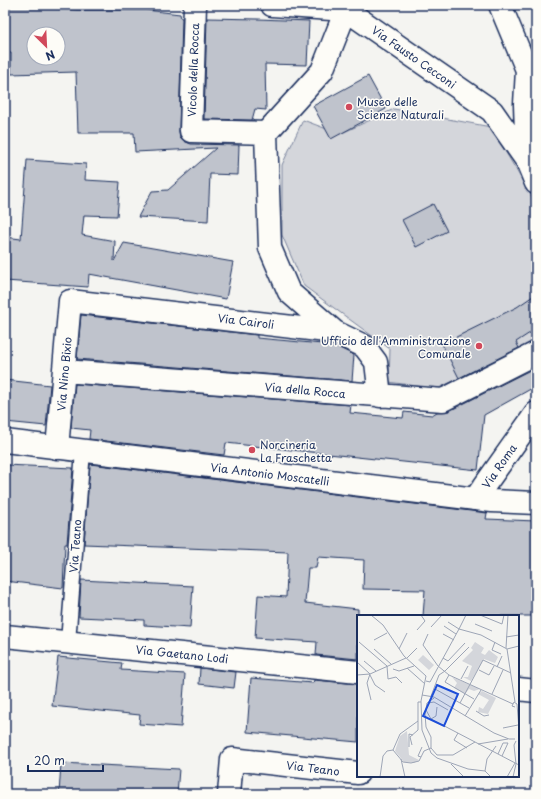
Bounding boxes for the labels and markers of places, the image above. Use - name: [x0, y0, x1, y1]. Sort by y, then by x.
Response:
- place label: Museo delle Scienze Naturali: [357, 93, 444, 123]
- marker: Museo delle Scienze Naturali: [344, 102, 354, 112]
- place label: Ufficio dell'Amministrazione Comunale: [321, 332, 471, 362]
- marker: Ufficio dell'Amministrazione Comunale: [474, 341, 484, 351]
- place label: Norcineria La Fraschetta: [260, 436, 332, 466]
- marker: Norcineria La Fraschetta: [247, 445, 257, 455]

